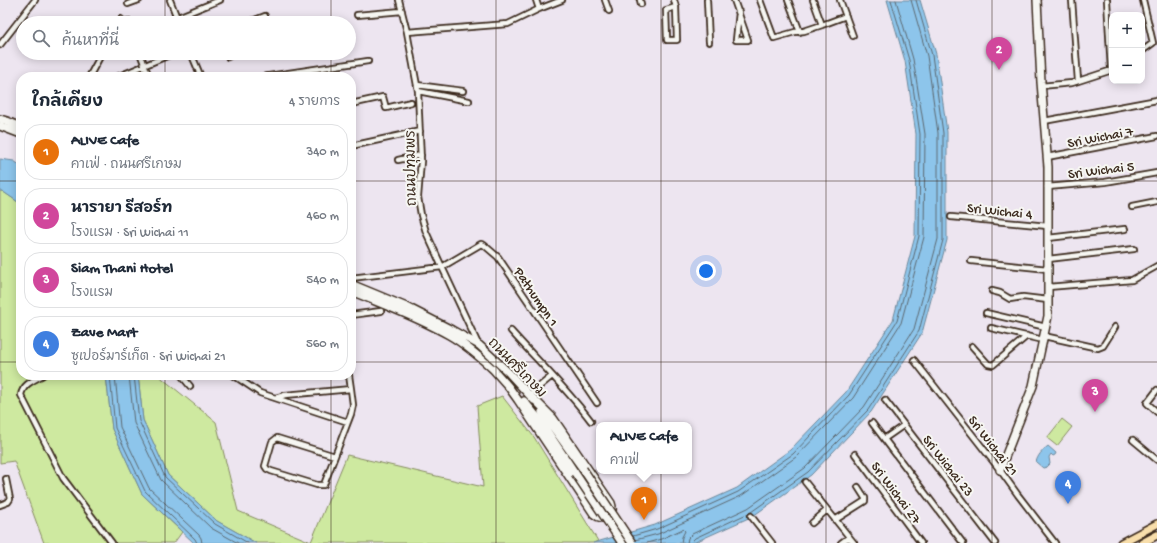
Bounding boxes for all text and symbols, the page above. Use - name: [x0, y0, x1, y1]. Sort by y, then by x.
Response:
- map controls: [1109, 12, 1145, 84]
- button: +: [1109, 12, 1145, 48]
- search box: [16, 16, 356, 60]
- icon: search: [30, 27, 52, 49]
- text: ค้นหาที่นี่: [62, 33, 119, 51]
- pin: 2: [986, 37, 1012, 70]
- button: −: [1109, 48, 1145, 84]
- text: ใกล้เคียง: [32, 93, 103, 113]
- text: 4 รายการ: [289, 95, 340, 110]
- street label: Sri Wichai 7: [1066, 124, 1135, 153]
- street label: ถนนปทุมพร: [402, 130, 422, 206]
- text: ALIVE Cafe: [71, 132, 139, 150]
- text: 1: [43, 145, 49, 160]
- text: 340 m: [306, 145, 339, 160]
- text: คาเฟ่ · ถนนศรีเกษม: [71, 158, 182, 173]
- street label: Sri Wichai 5: [1067, 159, 1135, 184]
- text: นารายา รีสอร์ท: [71, 200, 172, 218]
- street label: Sri Wichai 4: [966, 201, 1034, 224]
- text: 2: [43, 209, 49, 224]
- text: 460 m: [307, 209, 339, 224]
- text: โรงแรม · Sri Wichai 11: [71, 226, 189, 241]
- text: Siam Thani Hotel: [71, 260, 173, 278]
- your location: [696, 261, 716, 281]
- street label: Pathumpn 1: [508, 264, 561, 330]
- text: 3: [43, 273, 49, 288]
- text: 540 m: [306, 273, 339, 288]
- text: โรงแรม: [71, 286, 113, 301]
- text: Zave Mart: [71, 324, 137, 342]
- street label: ถนนศรีเกษม: [483, 334, 551, 402]
- text: 4: [43, 337, 49, 352]
- text: 560 m: [306, 337, 339, 352]
- text: ซูเปอร์มาร์เก็ต · Sri Wichai 21: [71, 350, 226, 365]
- pin: 3: [1082, 379, 1108, 412]
- street label: Sri Wichai 21: [963, 413, 1021, 480]
- popup: [596, 422, 692, 474]
- text: ALIVE Cafe: [610, 428, 678, 446]
- street label: Sri Wichai 23: [918, 432, 976, 501]
- text: คาเฟ่: [610, 454, 639, 469]
- street label: Sri Wichai 27: [866, 459, 924, 528]
- pin: 4: [1055, 471, 1081, 504]
- pin: 1: [631, 487, 657, 520]

